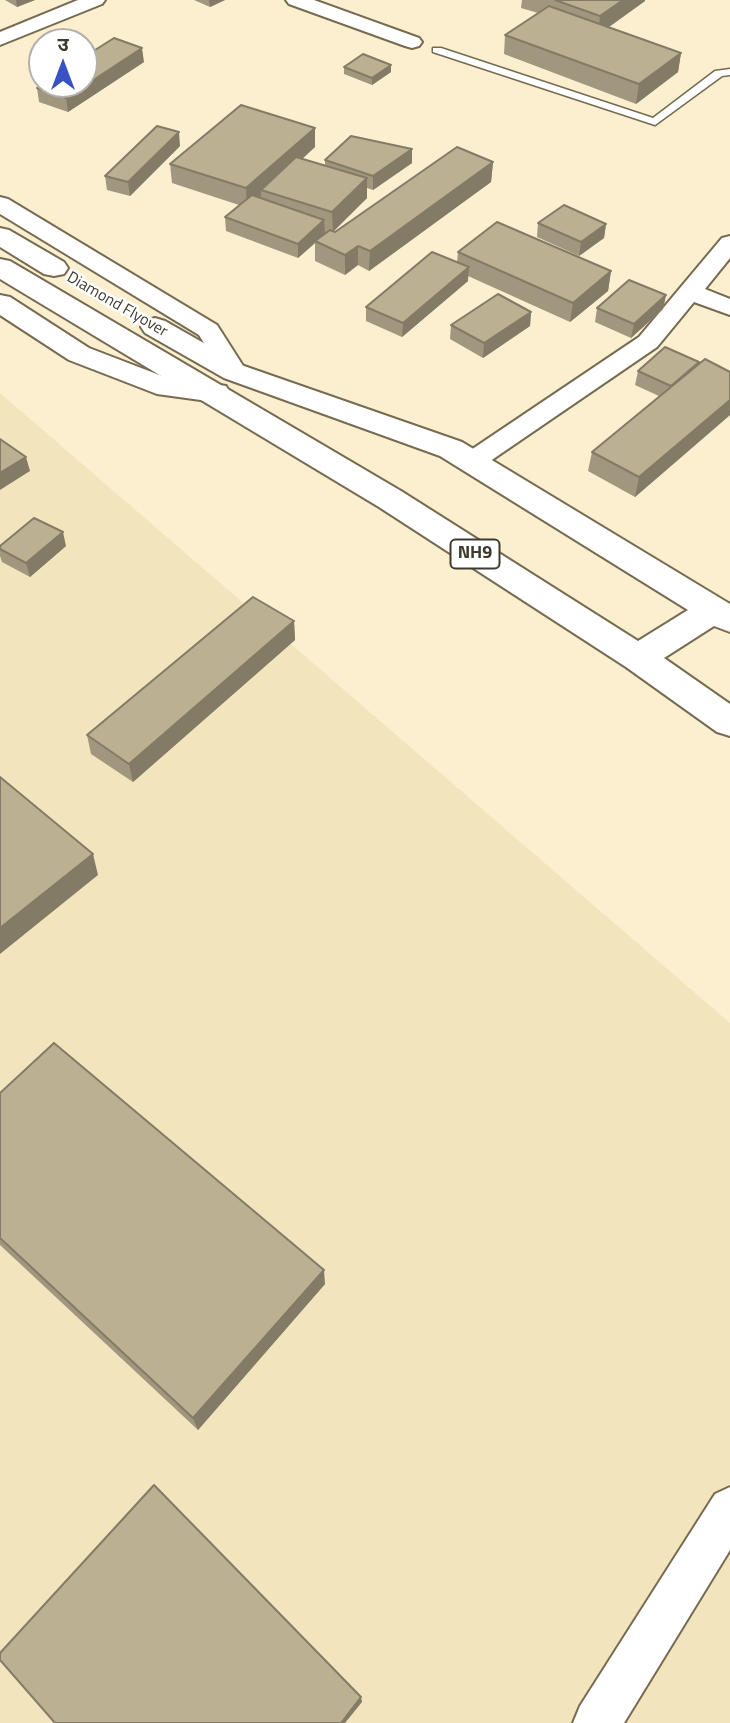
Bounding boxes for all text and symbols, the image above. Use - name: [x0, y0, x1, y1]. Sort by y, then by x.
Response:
- north arrow: [28, 28, 98, 98]
- text: उ: [57, 29, 69, 58]
- street label: Diamond Flyover: [63, 268, 171, 342]
- road number: NH9: [450, 540, 500, 568]

